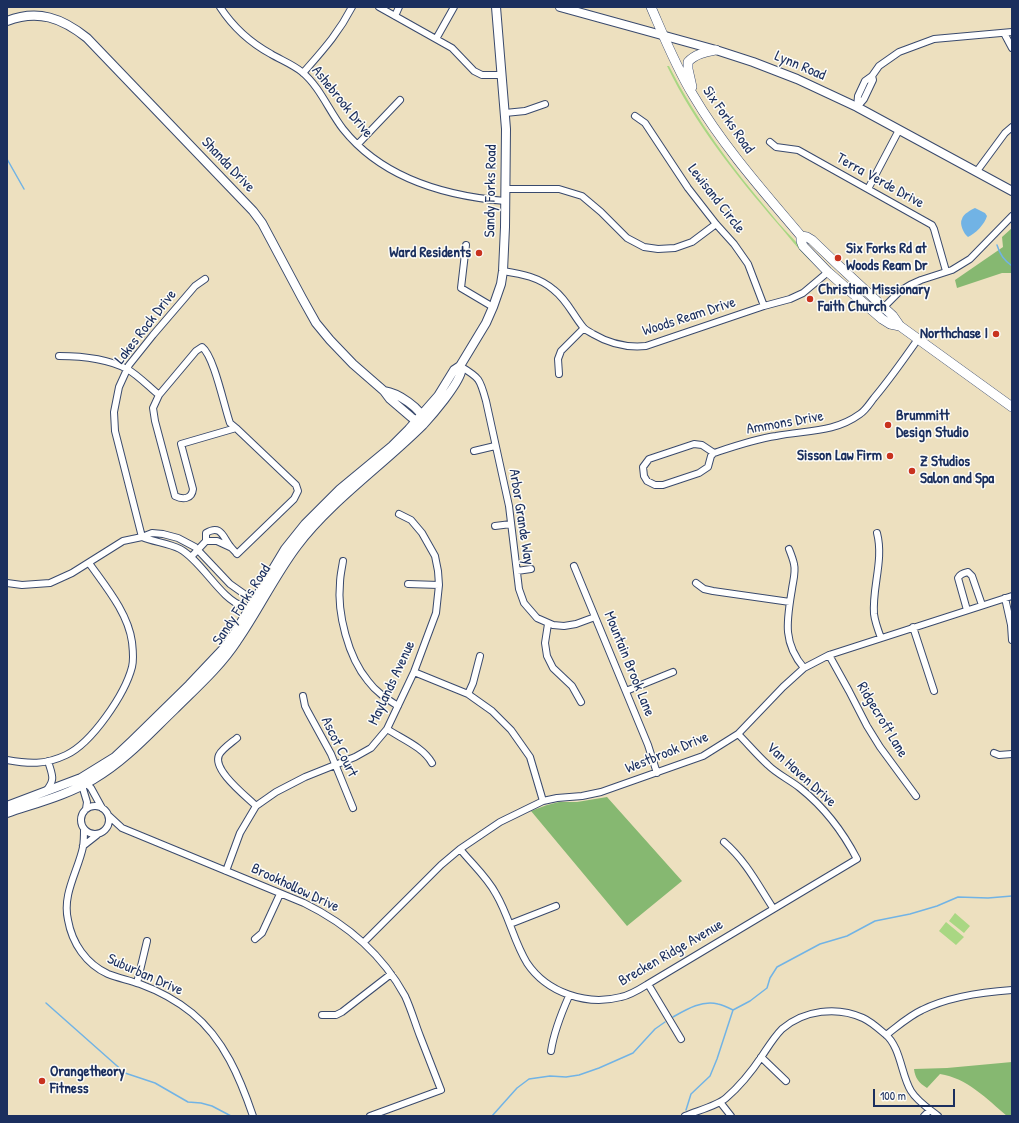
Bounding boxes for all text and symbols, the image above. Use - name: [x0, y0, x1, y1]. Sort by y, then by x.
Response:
- street label: Lynn Road: [772, 47, 828, 85]
- street label: Ashebrook Drive: [308, 62, 376, 142]
- street label: Six Forks Road: [698, 83, 758, 157]
- street label: Shanda Drive: [197, 134, 259, 196]
- street label: Sandy Forks Road: [481, 145, 501, 237]
- street label: Terra Verde Drive: [833, 149, 927, 213]
- street label: Lewisand Circle: [683, 161, 749, 237]
- place label: Six Forks Rd at Woods Ream Dr: [846, 240, 928, 275]
- place label: Ward Residents: [389, 244, 471, 262]
- marker: Ward Residents: [474, 248, 484, 258]
- marker: Six Forks Rd at Woods Ream Dr: [833, 253, 843, 263]
- place label: Christian Missionary Faith Church: [818, 281, 930, 316]
- street label: Lakes Rock Drive: [111, 286, 181, 368]
- street label: Woods Ream Drive: [640, 293, 738, 341]
- marker: Christian Missionary Faith Church: [805, 294, 815, 304]
- place label: Northchase I: [920, 325, 988, 343]
- marker: Northchase I: [991, 329, 1001, 339]
- street label: Ammons Drive: [745, 407, 825, 439]
- place label: Brummitt Design Studio: [896, 407, 968, 442]
- marker: Brummitt Design Studio: [883, 420, 893, 430]
- place label: Sisson Law Firm: [797, 447, 882, 465]
- marker: Sisson Law Firm: [885, 451, 895, 461]
- place label: Z Studios Salon and Spa: [920, 453, 994, 488]
- marker: Z Studios Salon and Spa: [907, 466, 917, 476]
- street label: Arbor Grande Way: [505, 468, 537, 566]
- street label: Sandy Forks Road: [209, 561, 275, 649]
- street label: Mountain Brook Lane: [600, 609, 658, 719]
- street label: Maylands Avenue: [365, 638, 419, 728]
- street label: Ridgecroft Lane: [853, 679, 911, 761]
- street label: Ascot Court: [317, 714, 361, 780]
- street label: Westbrook Drive: [623, 728, 711, 778]
- street label: Van Haven Drive: [762, 739, 840, 811]
- street label: Brookhollow Drive: [248, 860, 342, 916]
- street label: Brecken Ridge Avenue: [616, 916, 726, 990]
- street label: Suburban Drive: [104, 950, 186, 1000]
- place label: Orangetheory Fitness: [50, 1063, 125, 1098]
- marker: Orangetheory Fitness: [37, 1076, 47, 1086]
- scale bar: [875, 1081, 957, 1107]
- text: 100 m: [880, 1087, 906, 1104]

